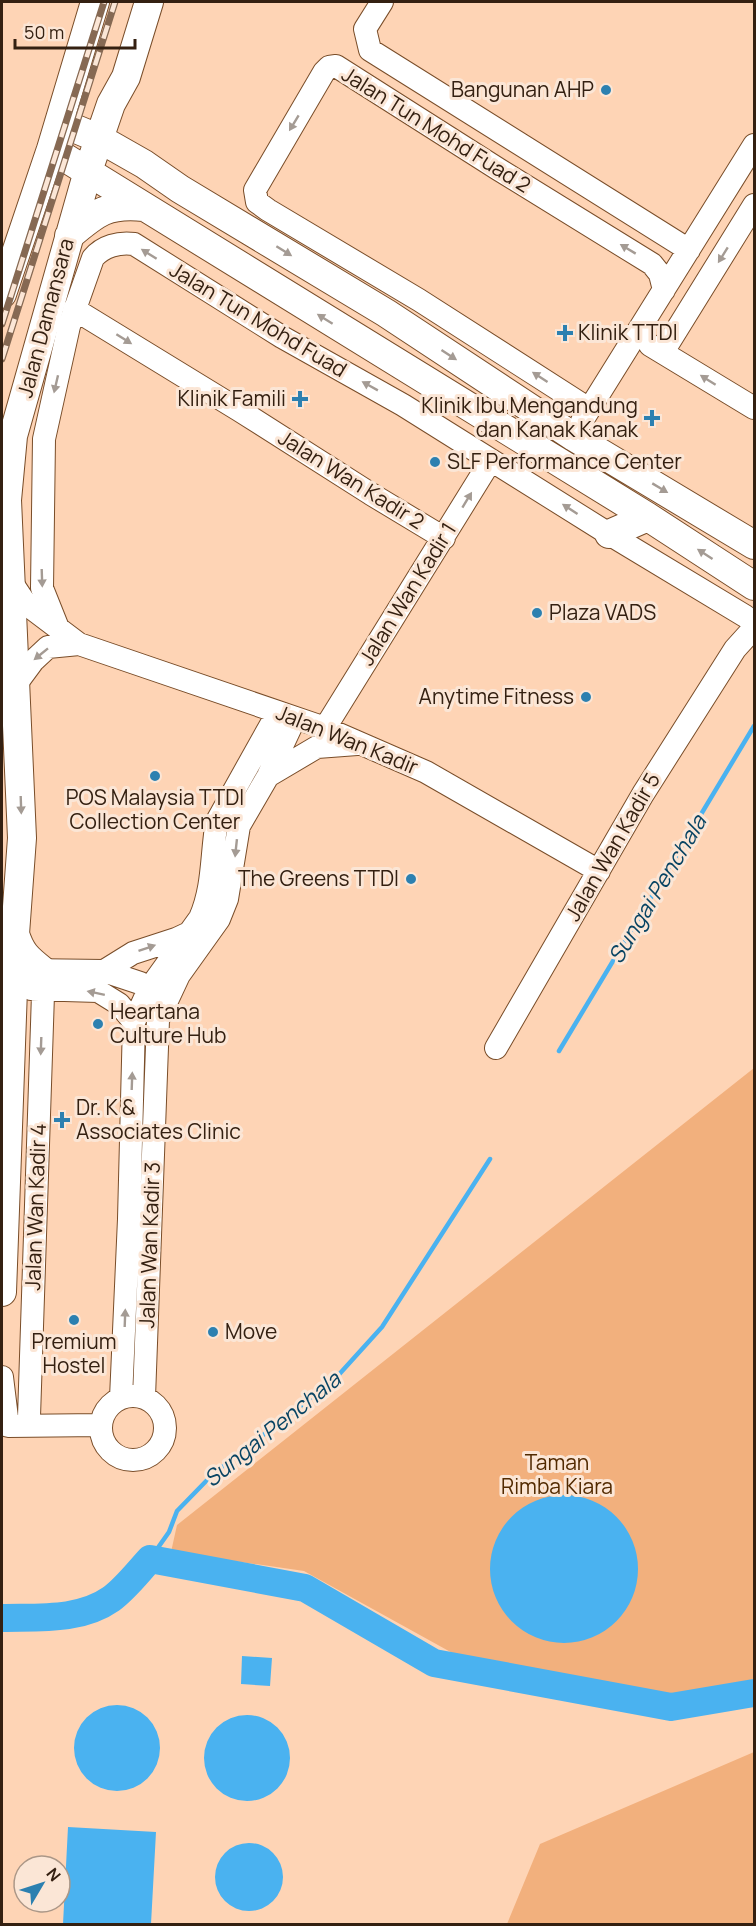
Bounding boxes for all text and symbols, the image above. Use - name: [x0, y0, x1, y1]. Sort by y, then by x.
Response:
- scale bar: [15, 12, 135, 50]
- text: 50 m: [24, 20, 64, 44]
- street label: Jalan Tun Mohd Fuad 2: [337, 60, 536, 199]
- place label: Bangunan AHP: [451, 75, 594, 103]
- marker: Bangunan AHP: [599, 83, 613, 97]
- one-way arrow: [288, 115, 299, 131]
- street label: Jalan Damansara: [10, 235, 80, 401]
- one-way arrow: [620, 243, 636, 254]
- one-way arrow: [276, 246, 293, 257]
- one-way arrow: [718, 247, 729, 263]
- one-way arrow: [140, 248, 157, 259]
- street label: Jalan Tun Mohd Fuad: [165, 255, 352, 383]
- one-way arrow: [317, 313, 333, 324]
- place label: Klinik TTDI: [578, 318, 678, 346]
- marker: Klinik TTDI: [556, 324, 574, 342]
- one-way arrow: [116, 334, 132, 345]
- one-way arrow: [441, 349, 457, 361]
- one-way arrow: [532, 372, 548, 383]
- one-way arrow: [50, 375, 60, 393]
- one-way arrow: [700, 375, 716, 386]
- one-way arrow: [361, 381, 378, 391]
- place label: Klinik Famili: [177, 384, 286, 412]
- marker: Klinik Famili: [291, 390, 309, 408]
- place label: Klinik Ibu Mengandung dan Kanak Kanak: [421, 391, 639, 443]
- marker: Klinik Ibu Mengandung dan Kanak Kanak: [643, 409, 661, 427]
- street label: Jalan Wan Kadir 2: [273, 423, 430, 535]
- place label: SLF Performance Center: [447, 447, 682, 475]
- marker: SLF Performance Center: [428, 455, 442, 469]
- one-way arrow: [652, 483, 669, 493]
- one-way arrow: [461, 492, 472, 508]
- one-way arrow: [562, 504, 578, 515]
- street label: Jalan Wan Kadir 1: [352, 517, 462, 670]
- one-way arrow: [698, 548, 714, 560]
- one-way arrow: [37, 568, 47, 587]
- place label: Plaza VADS: [549, 598, 656, 626]
- marker: Plaza VADS: [530, 606, 544, 620]
- one-way arrow: [33, 647, 49, 660]
- place label: Anytime Fitness: [419, 682, 574, 710]
- marker: Anytime Fitness: [579, 690, 593, 704]
- street label: Jalan Wan Kadir: [272, 698, 423, 780]
- street label: Jalan Wan Kadir 5: [558, 767, 666, 926]
- marker: POS Malaysia TTDI Collection Center: [148, 769, 162, 783]
- place label: POS Malaysia TTDI Collection Center: [66, 783, 244, 835]
- one-way arrow: [16, 795, 26, 814]
- water label: Sungai Penchala: [601, 808, 714, 969]
- one-way arrow: [231, 838, 241, 857]
- place label: The Greens TTDI: [238, 864, 399, 892]
- marker: The Greens TTDI: [404, 872, 418, 886]
- one-way arrow: [138, 943, 156, 953]
- one-way arrow: [87, 987, 105, 997]
- place label: Heartana Culture Hub: [110, 997, 226, 1049]
- marker: Heartana Culture Hub: [91, 1017, 105, 1031]
- one-way arrow: [37, 1037, 46, 1056]
- one-way arrow: [127, 1072, 137, 1091]
- place label: Dr. K & Associates Clinic: [76, 1093, 241, 1145]
- marker: Dr. K & Associates Clinic: [53, 1111, 71, 1129]
- street label: Jalan Wan Kadir 4: [18, 1123, 52, 1291]
- street label: Jalan Wan Kadir 3: [132, 1161, 166, 1329]
- one-way arrow: [120, 1309, 129, 1328]
- marker: Premium Hostel: [67, 1313, 81, 1327]
- place label: Move: [225, 1317, 277, 1345]
- marker: Move: [206, 1325, 220, 1339]
- place label: Premium Hostel: [32, 1327, 117, 1379]
- water label: Sungai Penchala: [197, 1363, 348, 1494]
- park label: Taman Rimba Kiara: [501, 1448, 613, 1500]
- north arrow: [12, 1854, 72, 1914]
- text: N: [41, 1863, 66, 1886]

